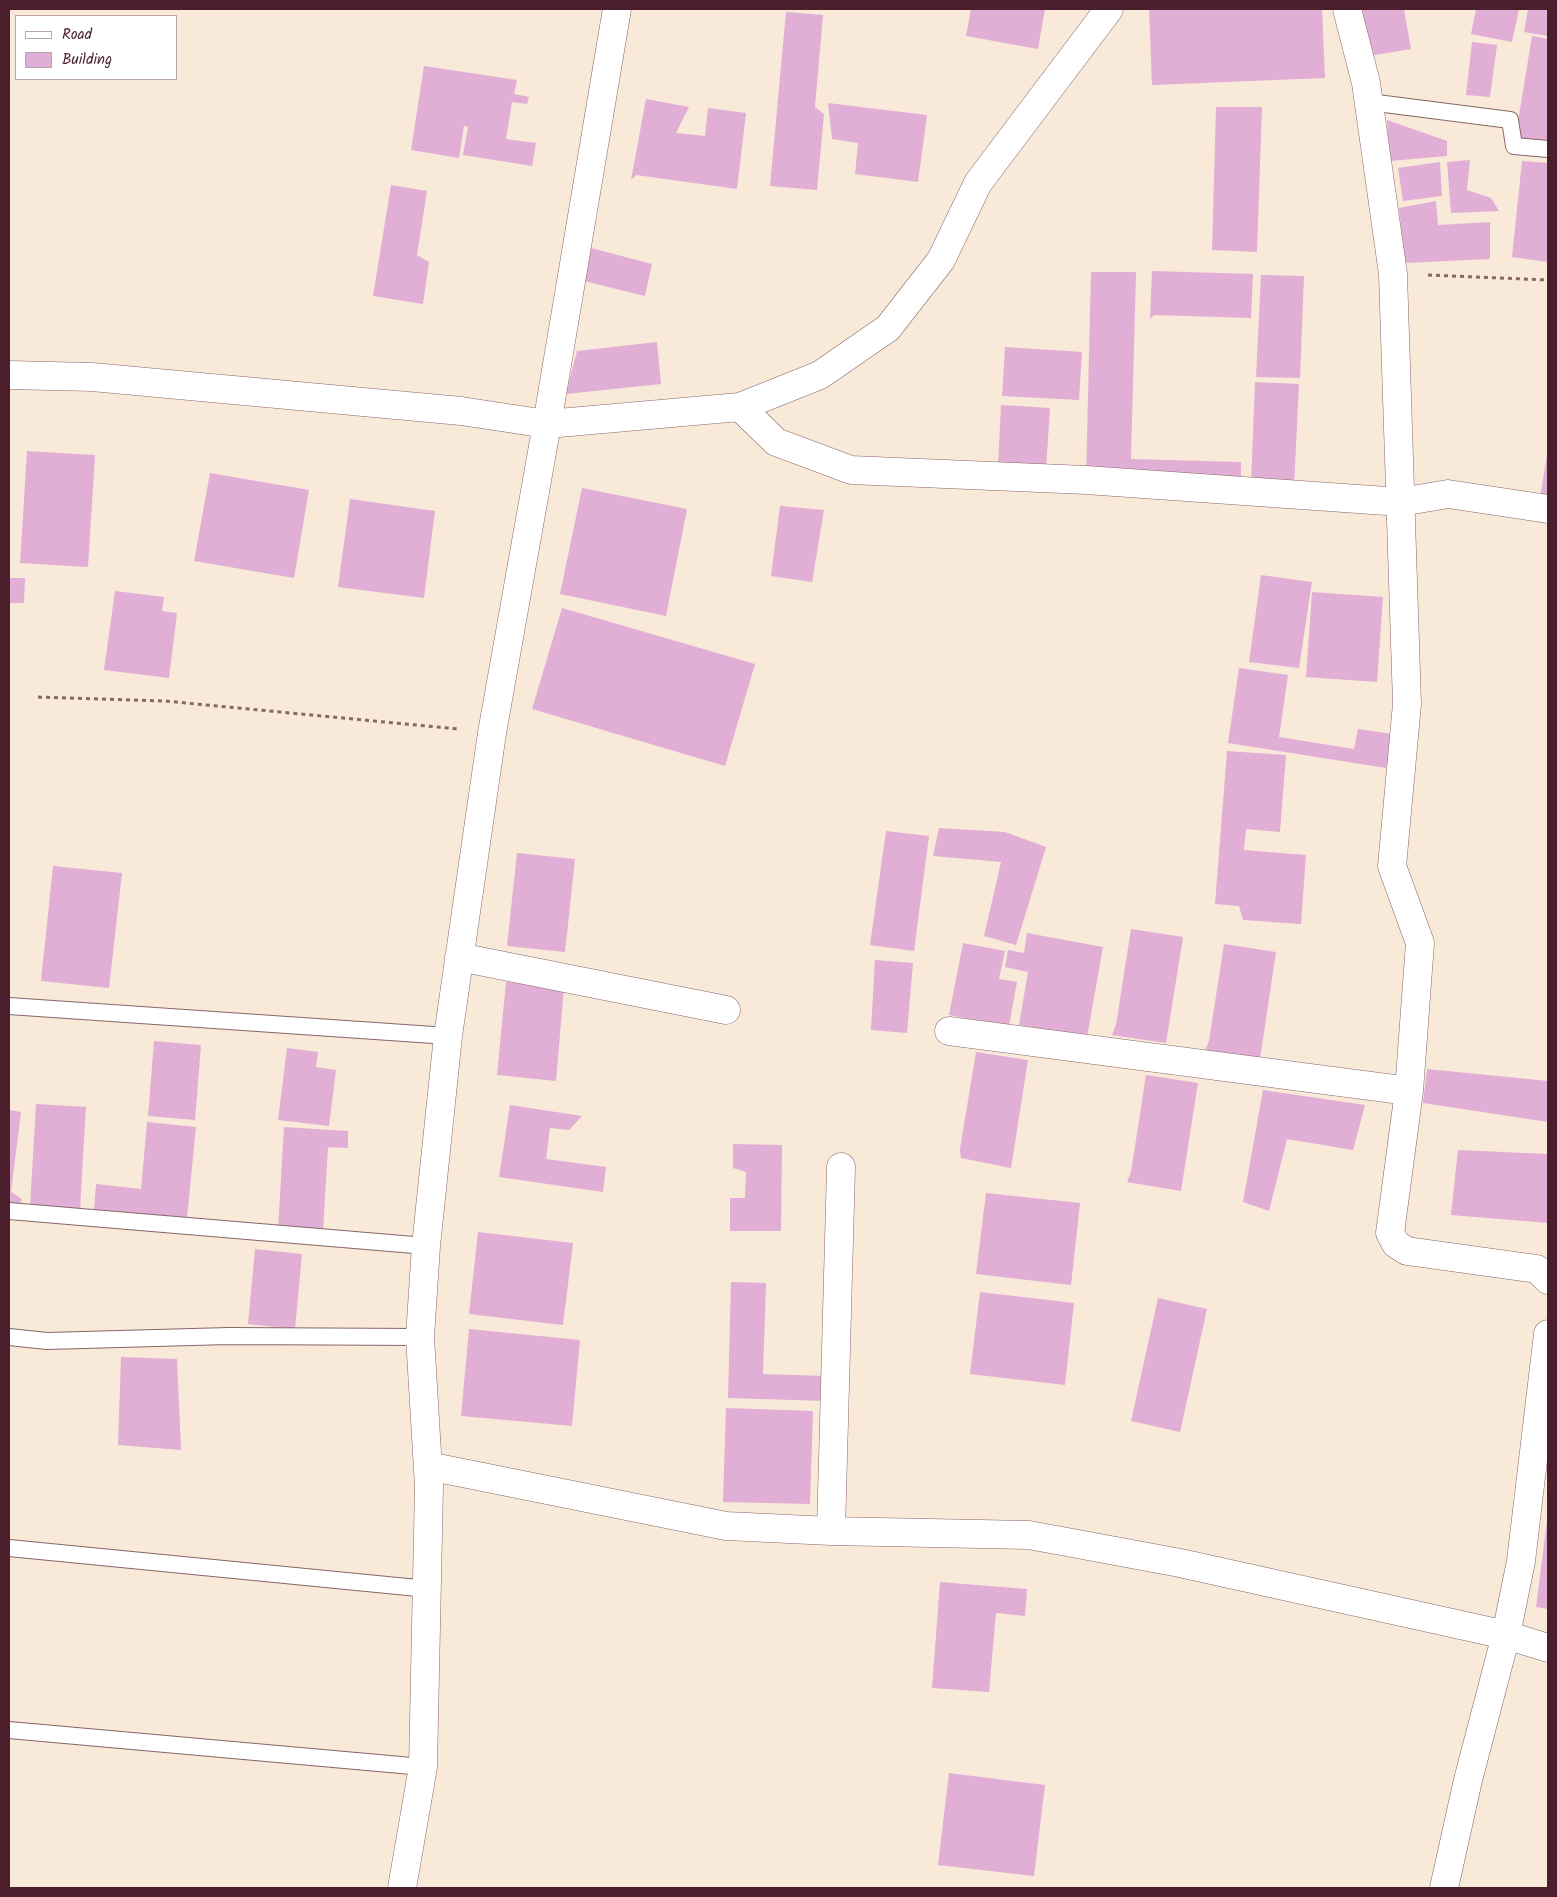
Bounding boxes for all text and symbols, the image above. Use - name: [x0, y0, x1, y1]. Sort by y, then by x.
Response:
- legend: [15, 15, 178, 80]
- text: Road: [62, 23, 92, 47]
- text: Building: [62, 48, 112, 72]

